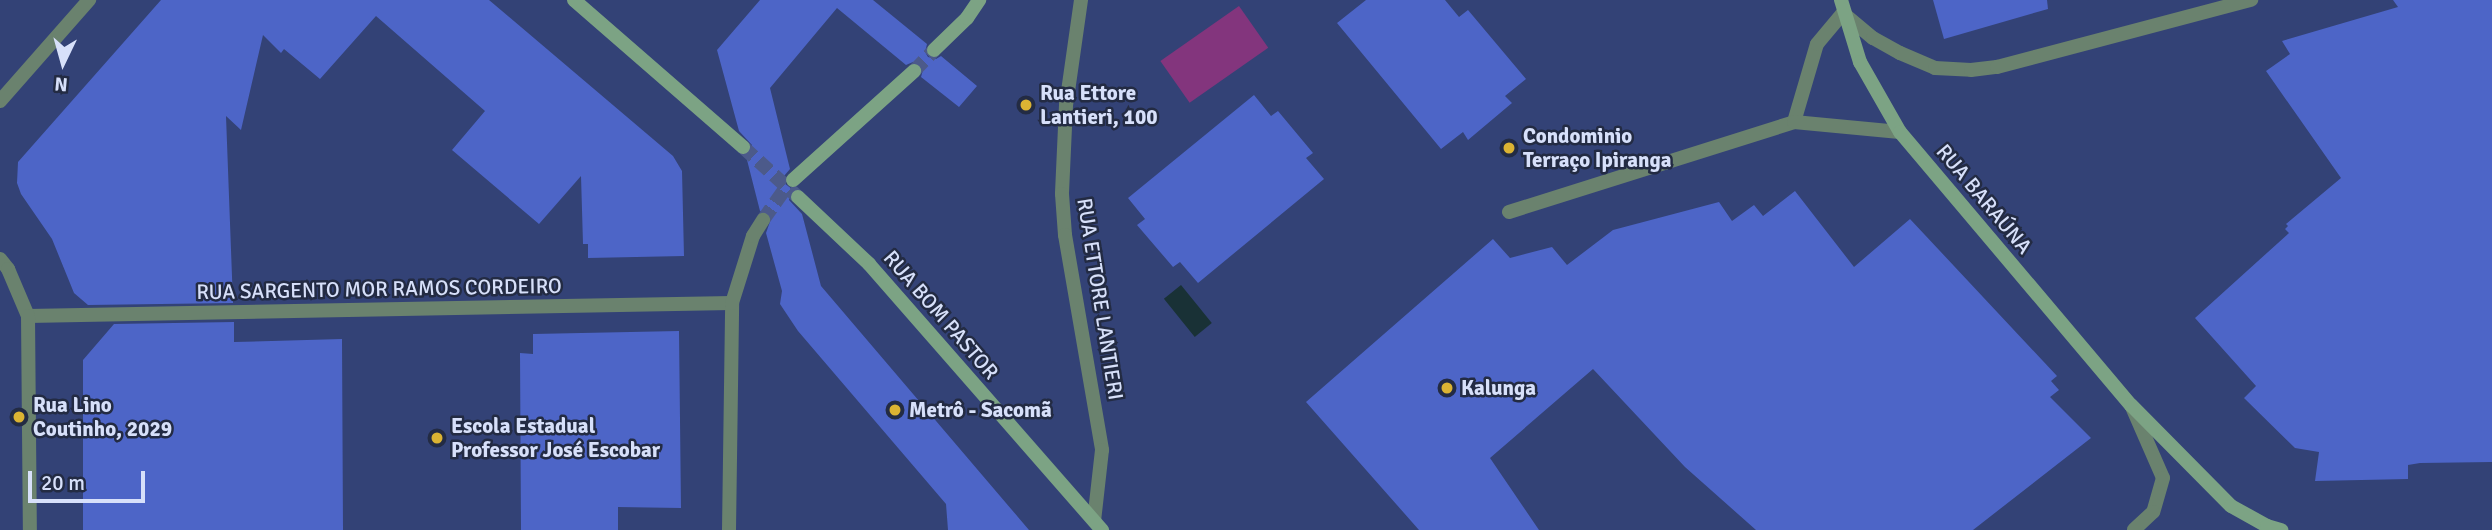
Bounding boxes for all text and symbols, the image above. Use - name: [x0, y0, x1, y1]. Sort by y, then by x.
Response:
- north arrow: [28, 28, 98, 98]
- text: N: [54, 71, 69, 96]
- place label: Rua Ettore Lantieri, 100: [1040, 80, 1158, 130]
- marker: Rua Ettore Lantieri, 100: [1018, 97, 1034, 113]
- place label: Condominio Terraço Ipiranga: [1523, 123, 1671, 173]
- street label: RUA BARAÚNA: [1931, 139, 2037, 259]
- marker: Condominio Terraço Ipiranga: [1501, 140, 1517, 156]
- street label: RUA ETTORE LANTIERI: [1072, 196, 1128, 402]
- street label: RUA BOM PASTOR: [878, 246, 1004, 384]
- street label: RUA SARGENTO MOR RAMOS CORDEIRO: [196, 273, 562, 305]
- place label: Kalunga: [1461, 375, 1536, 401]
- marker: Kalunga: [1439, 380, 1455, 396]
- place label: Rua Lino Coutinho, 2029: [33, 392, 172, 442]
- place label: Metrô - Sacomã: [909, 397, 1052, 423]
- marker: Metrô - Sacomã: [887, 402, 903, 418]
- marker: Rua Lino Coutinho, 2029: [11, 409, 27, 425]
- place label: Escola Estadual Professor José Escobar: [451, 413, 660, 463]
- marker: Escola Estadual Professor José Escobar: [429, 430, 445, 446]
- scale bar: [32, 456, 149, 500]
- text: 20 m: [41, 470, 85, 496]

